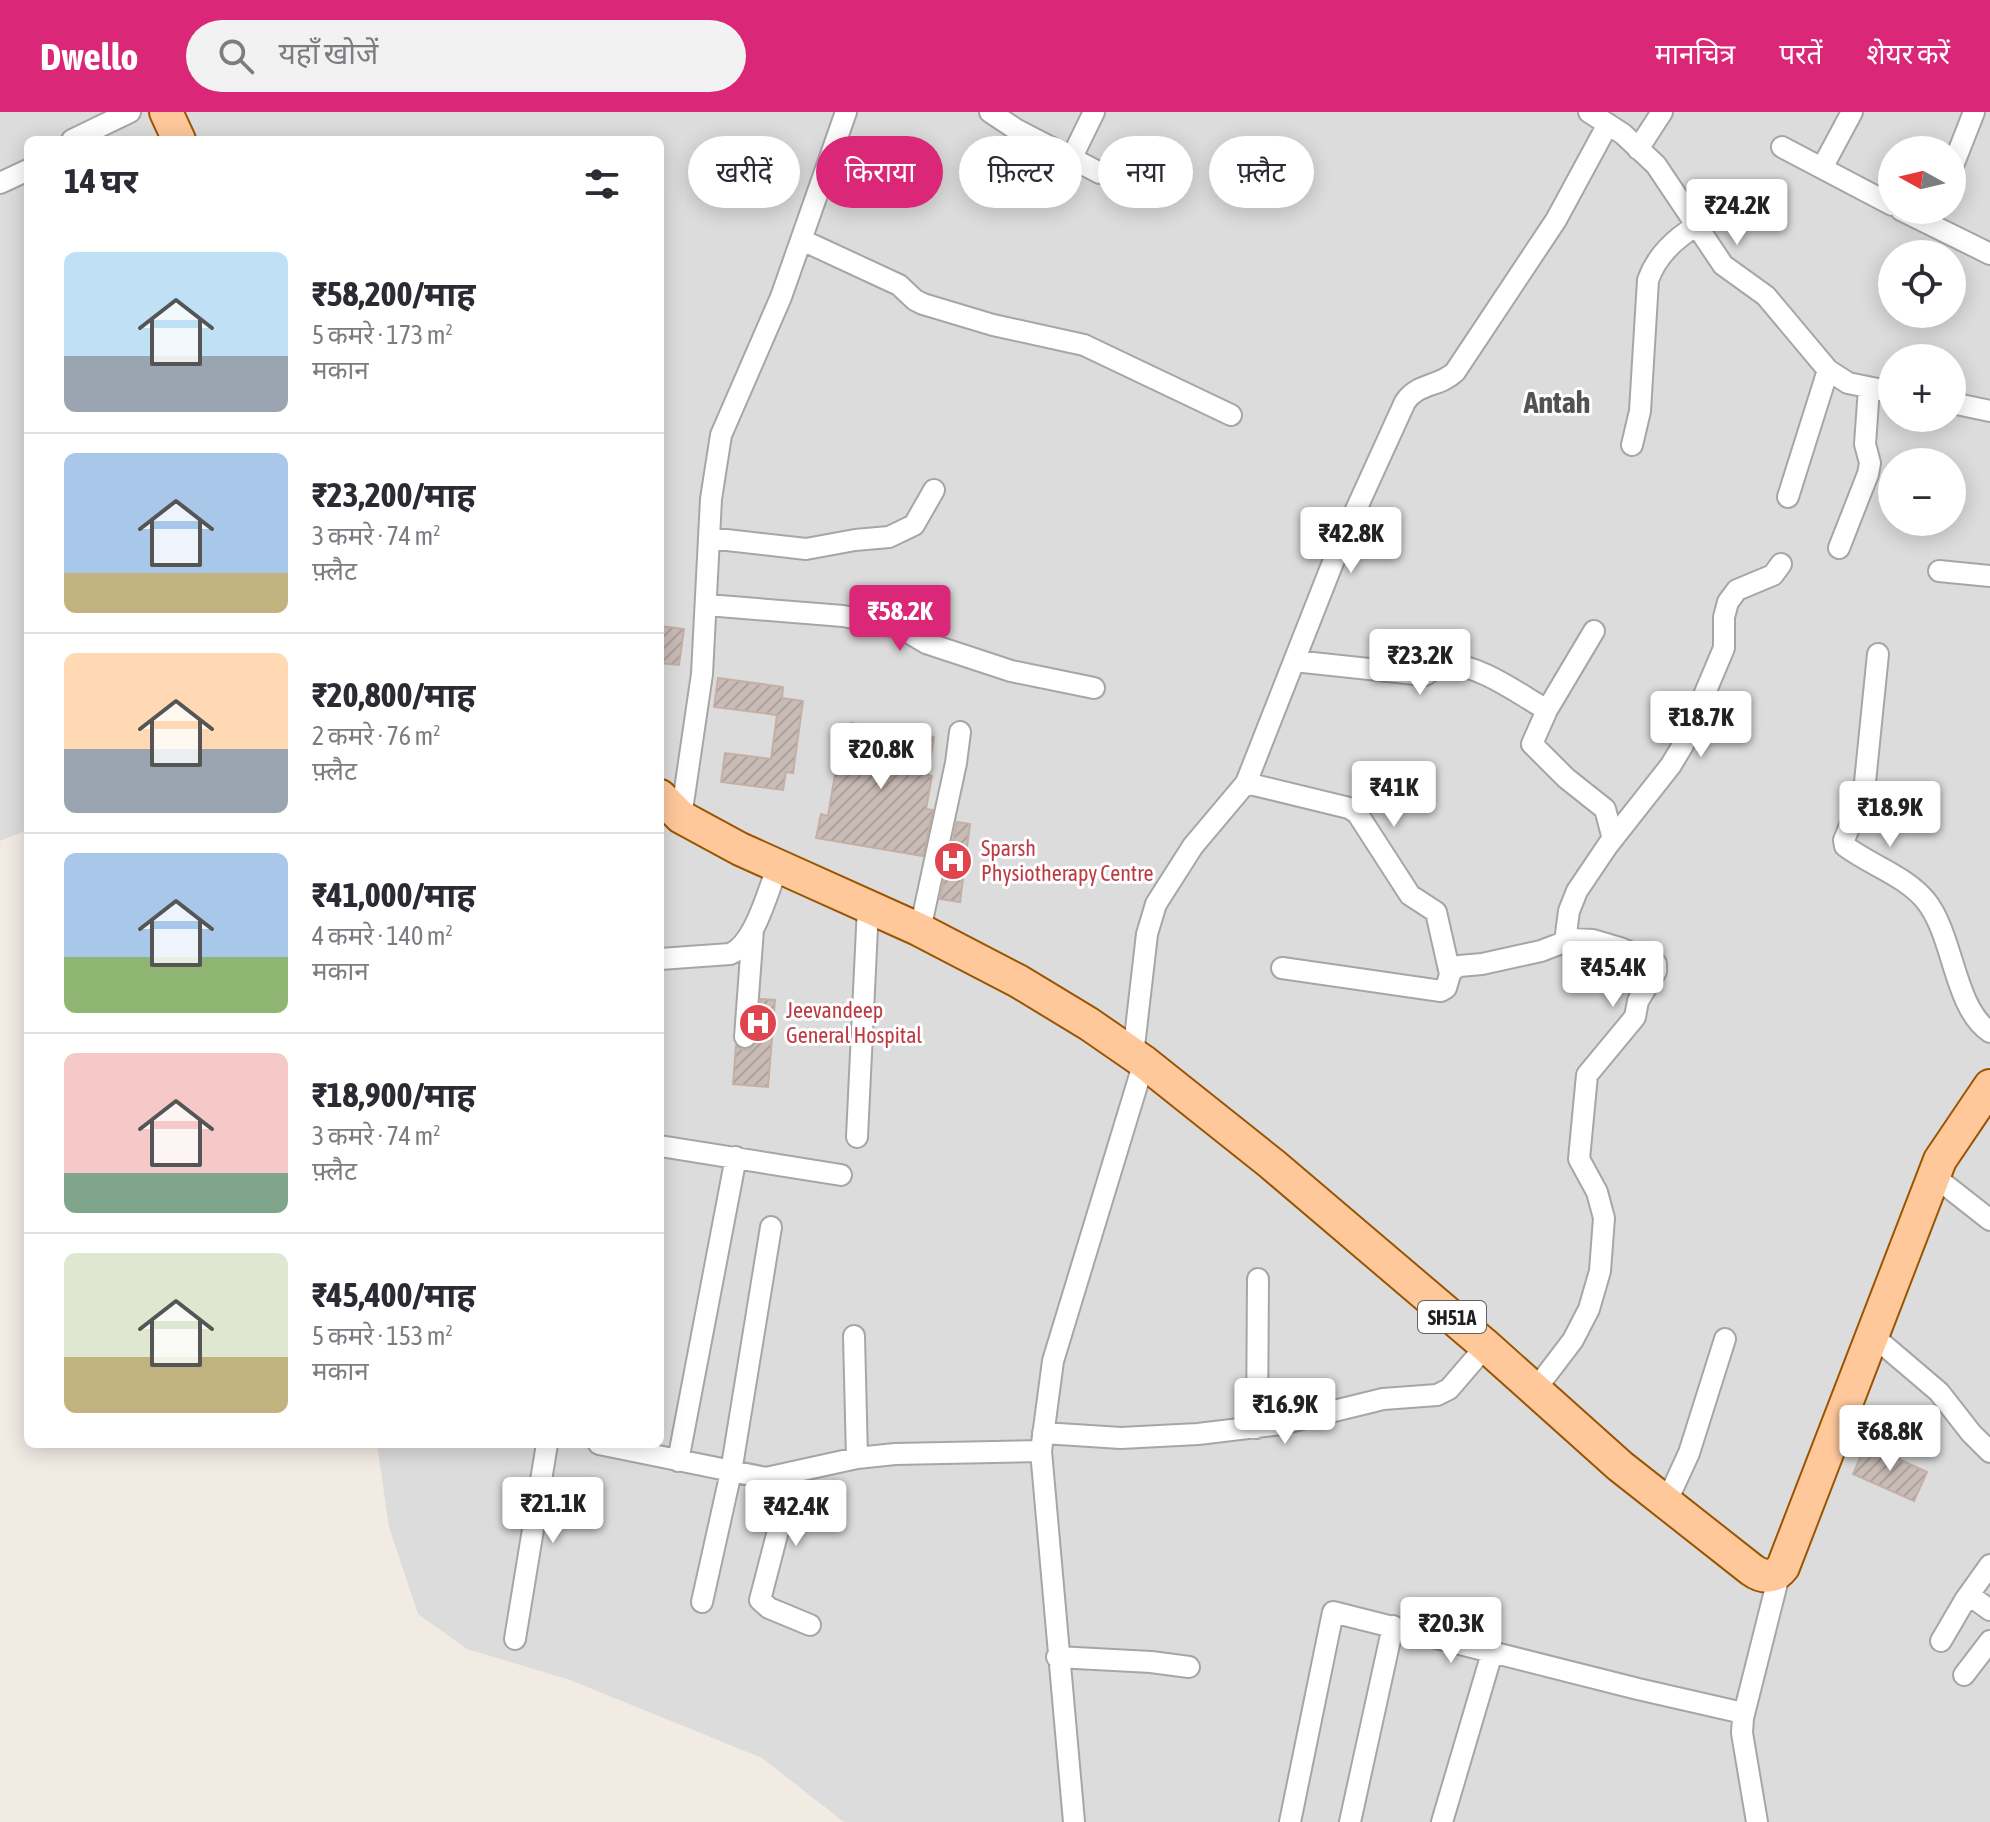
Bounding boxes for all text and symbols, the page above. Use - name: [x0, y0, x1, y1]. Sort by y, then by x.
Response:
- search box: [186, 20, 746, 92]
- icon: search: [214, 34, 258, 78]
- text: Dwello: [40, 35, 138, 78]
- text: यहाँ खोजें: [278, 36, 378, 70]
- text: मानचित्र: [1655, 38, 1735, 70]
- text: परतें: [1779, 38, 1822, 70]
- text: शेयर करें: [1866, 38, 1950, 70]
- chip: खरीदें: [688, 136, 800, 208]
- chip: किराया: [816, 136, 943, 208]
- chip: फ़िल्टर: [959, 136, 1082, 208]
- chip: नया: [1098, 136, 1193, 208]
- chip: फ़्लैट: [1209, 136, 1314, 208]
- north arrow: [1878, 136, 1966, 224]
- map controls: [1878, 136, 1966, 536]
- text: 14 घर: [64, 161, 138, 200]
- icon: filters: [580, 162, 624, 206]
- pin: ₹24.2K: [1672, 179, 1802, 247]
- text: ₹24.2K: [1704, 190, 1770, 220]
- button: locate: [1878, 240, 1966, 328]
- text: ₹58,200/माह: [312, 274, 475, 313]
- icon: home: [128, 284, 224, 380]
- text: 5 कमरे · 173 m²: [312, 320, 453, 350]
- button: +: [1878, 344, 1966, 432]
- text: मकान: [312, 355, 369, 385]
- district label: Antah: [1523, 385, 1590, 419]
- button: −: [1878, 448, 1966, 536]
- text: ₹23,200/माह: [312, 475, 475, 514]
- icon: home: [128, 485, 224, 581]
- pin: ₹42.8K: [1286, 507, 1416, 575]
- text: ₹42.8K: [1318, 518, 1384, 548]
- text: 3 कमरे · 74 m²: [312, 521, 441, 551]
- text: फ़्लैट: [312, 556, 357, 586]
- pin: ₹58.2K: [835, 585, 965, 653]
- text: ₹58.2K: [867, 596, 933, 626]
- pin: ₹23.2K: [1355, 629, 1485, 697]
- text: ₹23.2K: [1387, 640, 1453, 670]
- text: ₹20,800/माह: [312, 675, 475, 714]
- icon: home: [128, 685, 224, 781]
- pin: ₹18.7K: [1636, 691, 1766, 759]
- text: ₹18.7K: [1668, 702, 1734, 732]
- text: 2 कमरे · 76 m²: [312, 721, 441, 751]
- pin: ₹20.8K: [816, 723, 946, 791]
- text: ₹20.8K: [848, 734, 914, 764]
- text: फ़्लैट: [312, 756, 357, 786]
- pin: ₹41K: [1347, 761, 1441, 829]
- text: ₹41K: [1370, 772, 1418, 802]
- pin: ₹18.9K: [1825, 781, 1955, 849]
- text: ₹18.9K: [1857, 792, 1923, 822]
- place label: Sparsh Physiotherapy Centre: [981, 835, 1154, 886]
- hospital icon: Sparsh Physiotherapy Centre: [932, 840, 974, 882]
- text: ₹41,000/माह: [312, 875, 475, 914]
- icon: home: [128, 885, 224, 981]
- text: 4 कमरे · 140 m²: [312, 921, 453, 951]
- pin: ₹45.4K: [1548, 941, 1678, 1009]
- text: ₹45.4K: [1580, 952, 1646, 982]
- text: मकान: [312, 956, 369, 986]
- place label: Jeevandeep General Hospital: [786, 997, 922, 1048]
- hospital icon: Jeevandeep General Hospital: [737, 1002, 779, 1044]
- text: ₹18,900/माह: [312, 1075, 475, 1114]
- icon: home: [128, 1085, 224, 1181]
- text: 3 कमरे · 74 m²: [312, 1121, 441, 1151]
- text: फ़्लैट: [312, 1156, 357, 1186]
- text: ₹45,400/माह: [312, 1275, 475, 1314]
- icon: home: [128, 1285, 224, 1381]
- road number: SH51A: [1418, 1301, 1486, 1333]
- text: 5 कमरे · 153 m²: [312, 1321, 453, 1351]
- text: मकान: [312, 1356, 369, 1386]
- pin: ₹16.9K: [1220, 1378, 1350, 1446]
- text: ₹16.9K: [1252, 1389, 1318, 1419]
- pin: ₹68.8K: [1825, 1405, 1955, 1473]
- text: ₹68.8K: [1857, 1416, 1923, 1446]
- pin: ₹21.1K: [488, 1477, 618, 1545]
- pin: ₹42.4K: [731, 1480, 861, 1548]
- text: ₹21.1K: [520, 1488, 586, 1518]
- text: ₹42.4K: [763, 1491, 829, 1521]
- pin: ₹20.3K: [1386, 1597, 1516, 1665]
- text: ₹20.3K: [1418, 1608, 1484, 1638]

